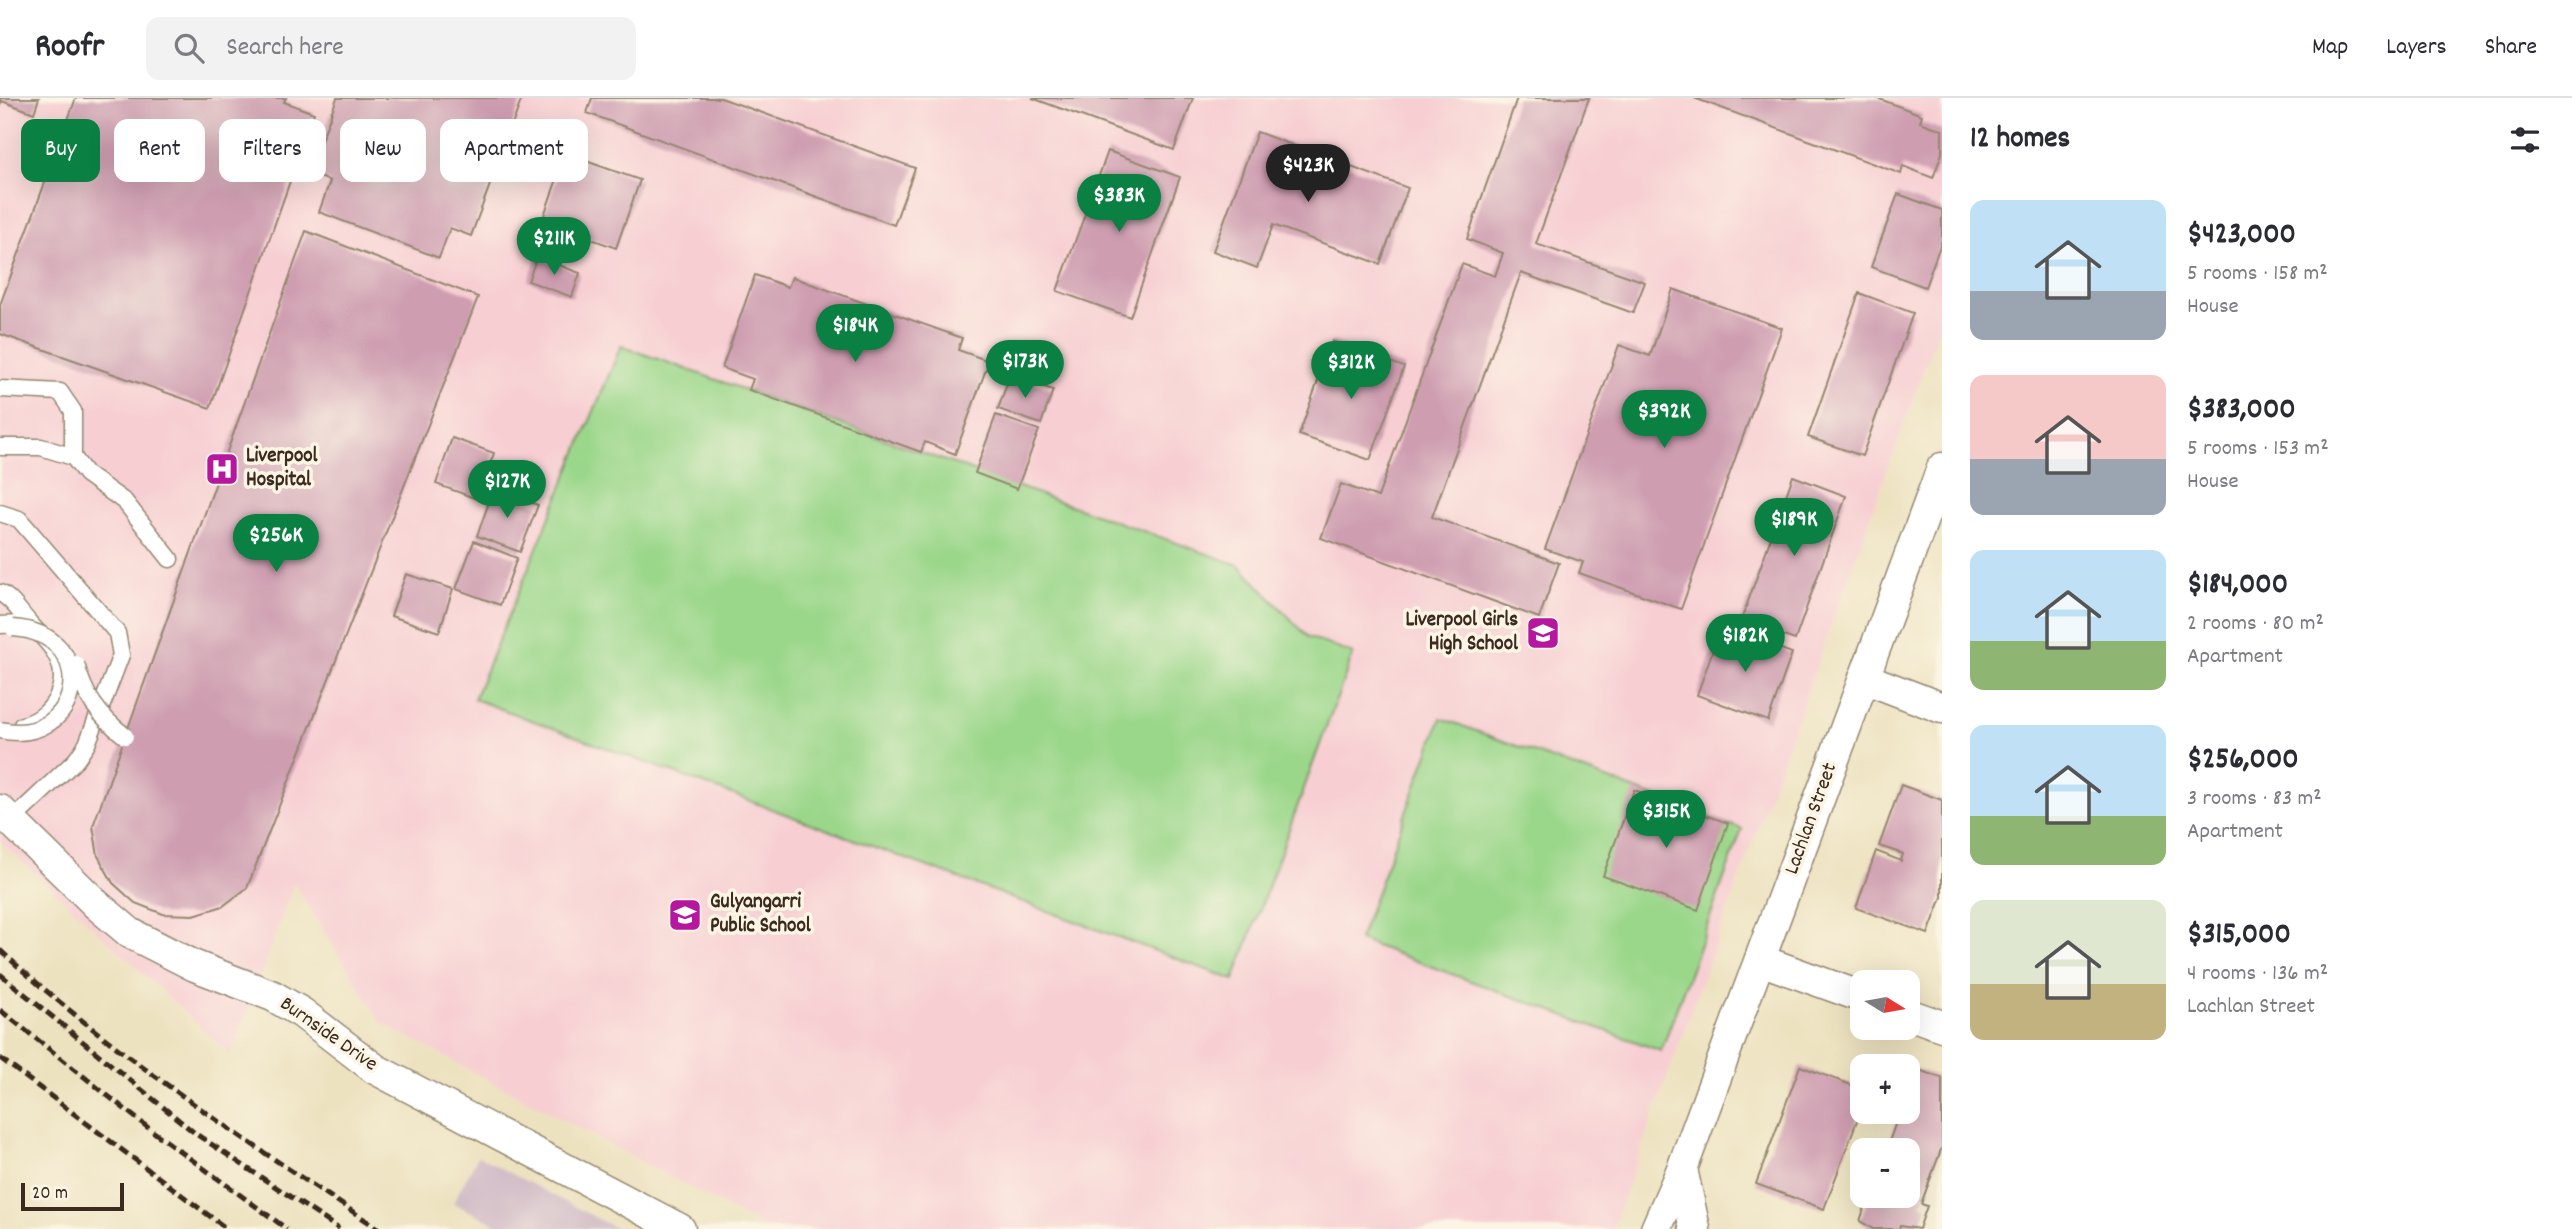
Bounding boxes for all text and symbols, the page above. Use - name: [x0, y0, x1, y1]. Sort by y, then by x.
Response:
- search box: [146, 17, 636, 80]
- text: Roofr: [35, 25, 104, 72]
- icon: search: [170, 29, 208, 67]
- text: Search here: [226, 30, 344, 67]
- text: Map: [2312, 31, 2348, 65]
- text: Layers: [2386, 31, 2447, 65]
- text: Share: [2485, 31, 2537, 65]
- chip: Buy: [21, 119, 100, 182]
- chip: Rent: [114, 119, 205, 182]
- chip: Filters: [219, 119, 326, 182]
- chip: New: [340, 119, 426, 182]
- chip: Apartment: [440, 119, 588, 182]
- text: 12 homes: [1970, 119, 2070, 162]
- icon: filters: [2506, 121, 2544, 159]
- pin: $423K: [1259, 144, 1357, 204]
- text: $423K: [1282, 150, 1334, 183]
- pin: $383K: [1070, 174, 1168, 234]
- text: $383K: [1093, 180, 1145, 213]
- text: $423,000: [2187, 215, 2296, 258]
- pin: $211K: [505, 218, 603, 277]
- text: $211K: [533, 223, 575, 256]
- icon: home: [2026, 228, 2110, 312]
- text: 5 rooms · 158 m²: [2187, 258, 2328, 291]
- text: House: [2187, 291, 2239, 324]
- pin: $184K: [806, 304, 904, 364]
- text: $184K: [832, 310, 878, 343]
- pin: $173K: [976, 341, 1074, 400]
- pin: $312K: [1302, 342, 1400, 401]
- text: $173K: [1002, 346, 1048, 379]
- text: $312K: [1327, 347, 1375, 380]
- pin: $392K: [1615, 390, 1713, 450]
- text: $383,000: [2187, 390, 2296, 433]
- text: $392K: [1637, 396, 1691, 429]
- icon: home: [2026, 403, 2110, 487]
- text: 5 rooms · 153 m²: [2187, 433, 2329, 466]
- place label: Liverpool Hospital: [246, 442, 319, 496]
- hospital icon: Liverpool Hospital: [203, 450, 241, 488]
- pin: $127K: [458, 460, 556, 520]
- text: $127K: [484, 466, 530, 499]
- text: House: [2187, 466, 2239, 499]
- pin: $189K: [1745, 498, 1843, 558]
- text: $189K: [1770, 504, 1818, 537]
- pin: $256K: [227, 514, 325, 574]
- text: $256K: [249, 520, 303, 553]
- text: $184,000: [2187, 565, 2288, 608]
- icon: home: [2026, 578, 2110, 662]
- place label: Liverpool Girls High School: [1406, 606, 1519, 660]
- text: 2 rooms · 80 m²: [2187, 608, 2324, 641]
- school or university icon: Liverpool Girls High School: [1524, 614, 1562, 652]
- pin: $182K: [1696, 614, 1794, 674]
- text: $182K: [1722, 620, 1768, 653]
- text: Apartment: [2187, 641, 2283, 674]
- text: $256,000: [2187, 740, 2299, 783]
- icon: home: [2026, 753, 2110, 837]
- street label: Lachlan Street: [1778, 759, 1846, 879]
- text: 3 rooms · 83 m²: [2187, 783, 2322, 816]
- pin: $315K: [1617, 790, 1715, 850]
- text: $315K: [1642, 796, 1690, 829]
- text: Apartment: [2187, 816, 2283, 849]
- place label: Gulyangarri Public School: [710, 888, 812, 942]
- school or university icon: Gulyangarri Public School: [666, 896, 704, 934]
- text: $315,000: [2187, 915, 2291, 958]
- icon: home: [2026, 928, 2110, 1012]
- text: 4 rooms · 136 m²: [2187, 958, 2328, 991]
- north arrow: [1850, 970, 1920, 1040]
- map controls: [1850, 970, 1920, 1208]
- street label: Burnside Drive: [273, 990, 383, 1080]
- text: Lachlan Street: [2187, 991, 2315, 1024]
- button: +: [1850, 1054, 1920, 1124]
- button: −: [1850, 1138, 1920, 1208]
- scale bar: [21, 1180, 124, 1212]
- text: 20 m: [32, 1181, 68, 1208]

